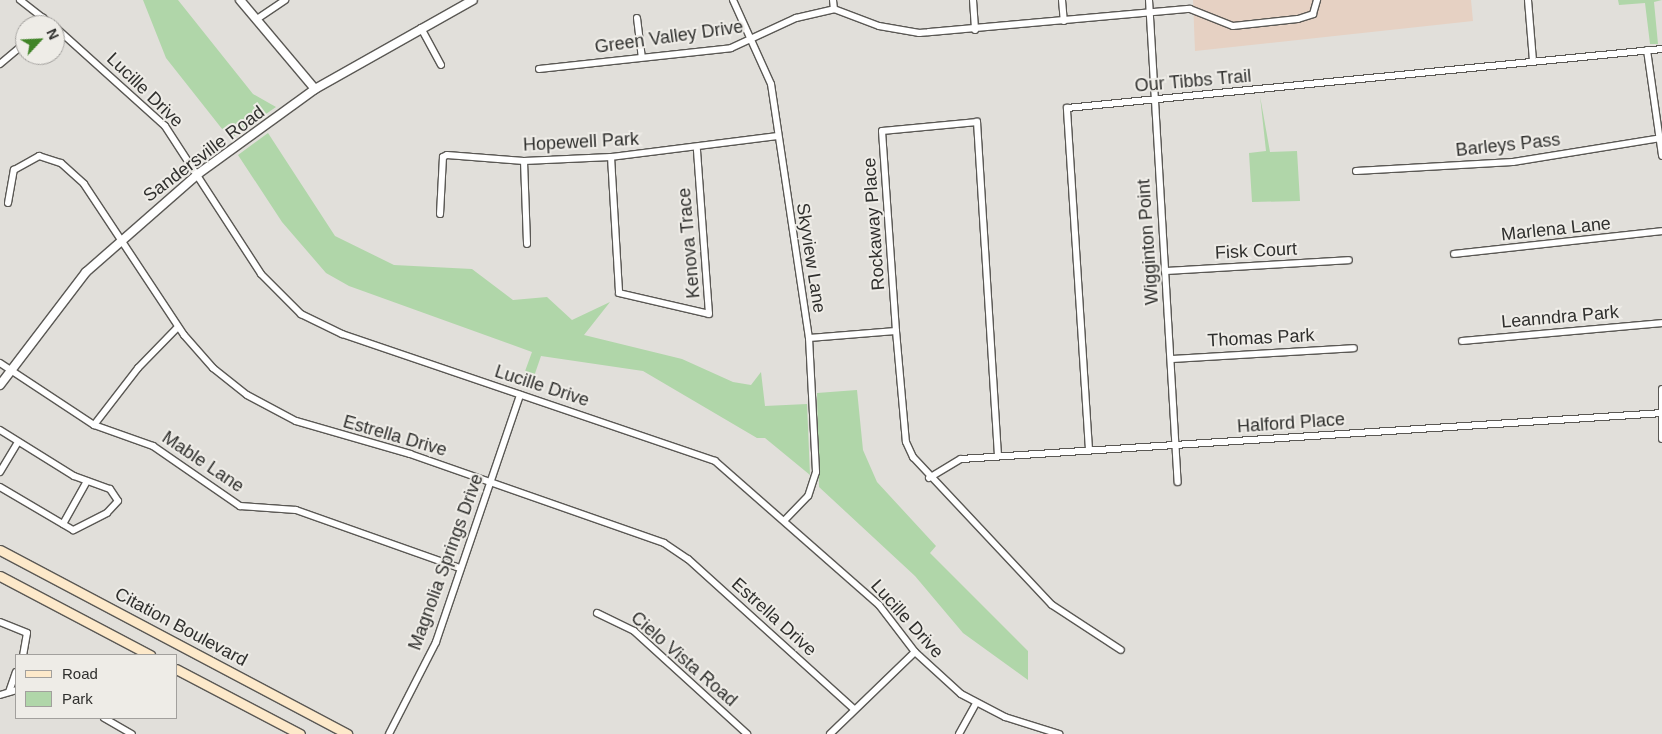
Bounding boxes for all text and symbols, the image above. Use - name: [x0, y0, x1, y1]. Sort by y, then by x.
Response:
- north arrow: [15, 15, 65, 65]
- street label: Green Valley Drive: [593, 16, 745, 58]
- text: N: [43, 26, 62, 42]
- street label: Lucille Drive: [102, 48, 188, 132]
- street label: Our Tibbs Trail: [1133, 65, 1253, 97]
- street label: Sandersville Road: [139, 101, 269, 207]
- street label: Hopewell Park: [522, 128, 640, 156]
- street label: Barleys Pass: [1455, 129, 1561, 161]
- street label: Rockaway Place: [859, 157, 889, 291]
- street label: Wigginton Point: [1133, 178, 1163, 306]
- street label: Kenova Trace: [673, 187, 705, 299]
- street label: Skyview Lane: [792, 201, 830, 315]
- street label: Marlena Lane: [1500, 213, 1612, 245]
- street label: Fisk Court: [1214, 238, 1298, 264]
- street label: Leanndra Park: [1500, 301, 1620, 333]
- street label: Thomas Park: [1207, 324, 1315, 352]
- street label: Lucille Drive: [492, 361, 592, 411]
- street label: Halford Place: [1236, 408, 1346, 438]
- street label: Estrella Drive: [341, 411, 449, 461]
- street label: Mable Lane: [158, 427, 248, 497]
- street label: Magnolia Springs Drive: [404, 471, 488, 653]
- street label: Estrella Drive: [727, 573, 821, 661]
- street label: Lucille Drive: [866, 575, 948, 663]
- street label: Citation Boulevard: [111, 583, 251, 671]
- street label: Cielo Vista Road: [626, 607, 742, 711]
- legend: [15, 654, 178, 719]
- text: Road: [62, 665, 98, 682]
- text: Park: [62, 690, 93, 707]

